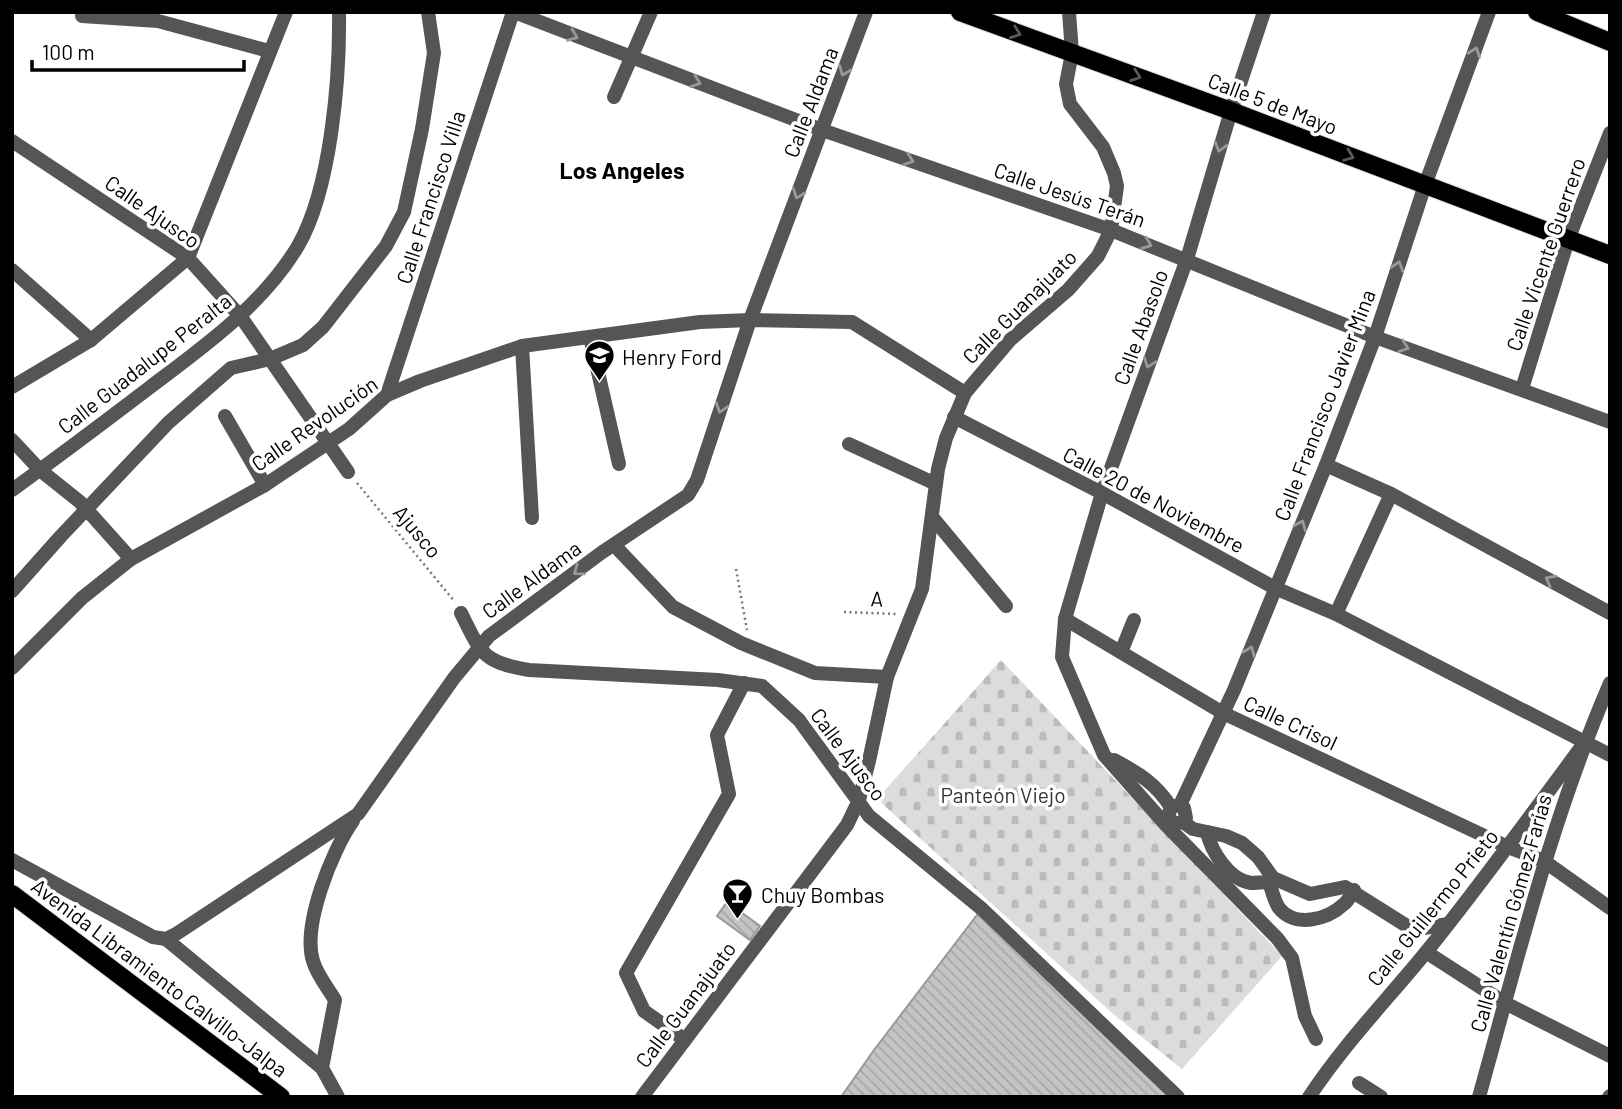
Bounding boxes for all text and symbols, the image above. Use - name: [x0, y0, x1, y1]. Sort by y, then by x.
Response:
- one-way arrow: [1010, 25, 1022, 39]
- one-way arrow: [566, 27, 578, 41]
- scale bar: [32, 28, 243, 72]
- text: 100 m: [42, 39, 95, 64]
- street label: Calle Aldama: [777, 43, 843, 161]
- one-way arrow: [1466, 47, 1480, 59]
- one-way arrow: [839, 65, 853, 77]
- street label: Calle 5 de Mayo: [1205, 67, 1341, 139]
- one-way arrow: [1130, 68, 1142, 82]
- one-way arrow: [689, 74, 702, 88]
- street label: Calle Francisco Villa: [390, 107, 470, 287]
- one-way arrow: [1214, 141, 1229, 153]
- one-way arrow: [1343, 148, 1355, 162]
- one-way arrow: [903, 152, 915, 166]
- street label: Calle Vicente Guerrero: [1500, 154, 1590, 354]
- district label: Los Angeles: [559, 156, 685, 184]
- street label: Calle Jesús Terán: [991, 156, 1149, 232]
- street label: Calle Ajusco: [101, 169, 205, 253]
- one-way arrow: [792, 187, 806, 199]
- one-way arrow: [1141, 236, 1153, 250]
- street label: Calle Guanajuato: [957, 244, 1081, 368]
- one-way arrow: [1390, 261, 1405, 273]
- street label: Calle Abasolo: [1108, 266, 1172, 388]
- street label: Calle Francisco Javier Mina: [1268, 286, 1380, 524]
- street label: Calle Guadalupe Peralta: [52, 288, 236, 438]
- school or university icon: Henry Ford: [582, 339, 616, 383]
- one-way arrow: [1397, 339, 1409, 353]
- place label: Henry Ford: [622, 344, 722, 369]
- one-way arrow: [1143, 356, 1157, 368]
- street label: Calle Revolución: [246, 370, 382, 476]
- one-way arrow: [715, 401, 729, 413]
- street label: Calle 20 de Noviembre: [1059, 441, 1249, 557]
- street label: Ajusco: [389, 499, 447, 563]
- one-way arrow: [1293, 520, 1307, 532]
- street label: Calle Aldama: [477, 535, 585, 623]
- one-way arrow: [573, 563, 586, 575]
- one-way arrow: [1544, 575, 1557, 588]
- street label: A: [870, 585, 884, 611]
- one-way arrow: [1241, 645, 1255, 657]
- street label: Calle Crisol: [1240, 689, 1342, 755]
- street label: Calle Ajusco: [806, 703, 892, 805]
- park label: Panteón Viejo: [940, 782, 1066, 807]
- street label: Calle Valentín Gómez Farías: [1464, 791, 1556, 1035]
- street label: Calle Guillermo Prieto: [1361, 824, 1503, 990]
- street label: Avenida Libramiento Calvillo-Jalpa: [27, 872, 293, 1082]
- bar icon: Chuy Bombas: [721, 877, 755, 921]
- place label: Chuy Bombas: [761, 882, 884, 907]
- street label: Calle Guanajuato: [630, 936, 740, 1072]

